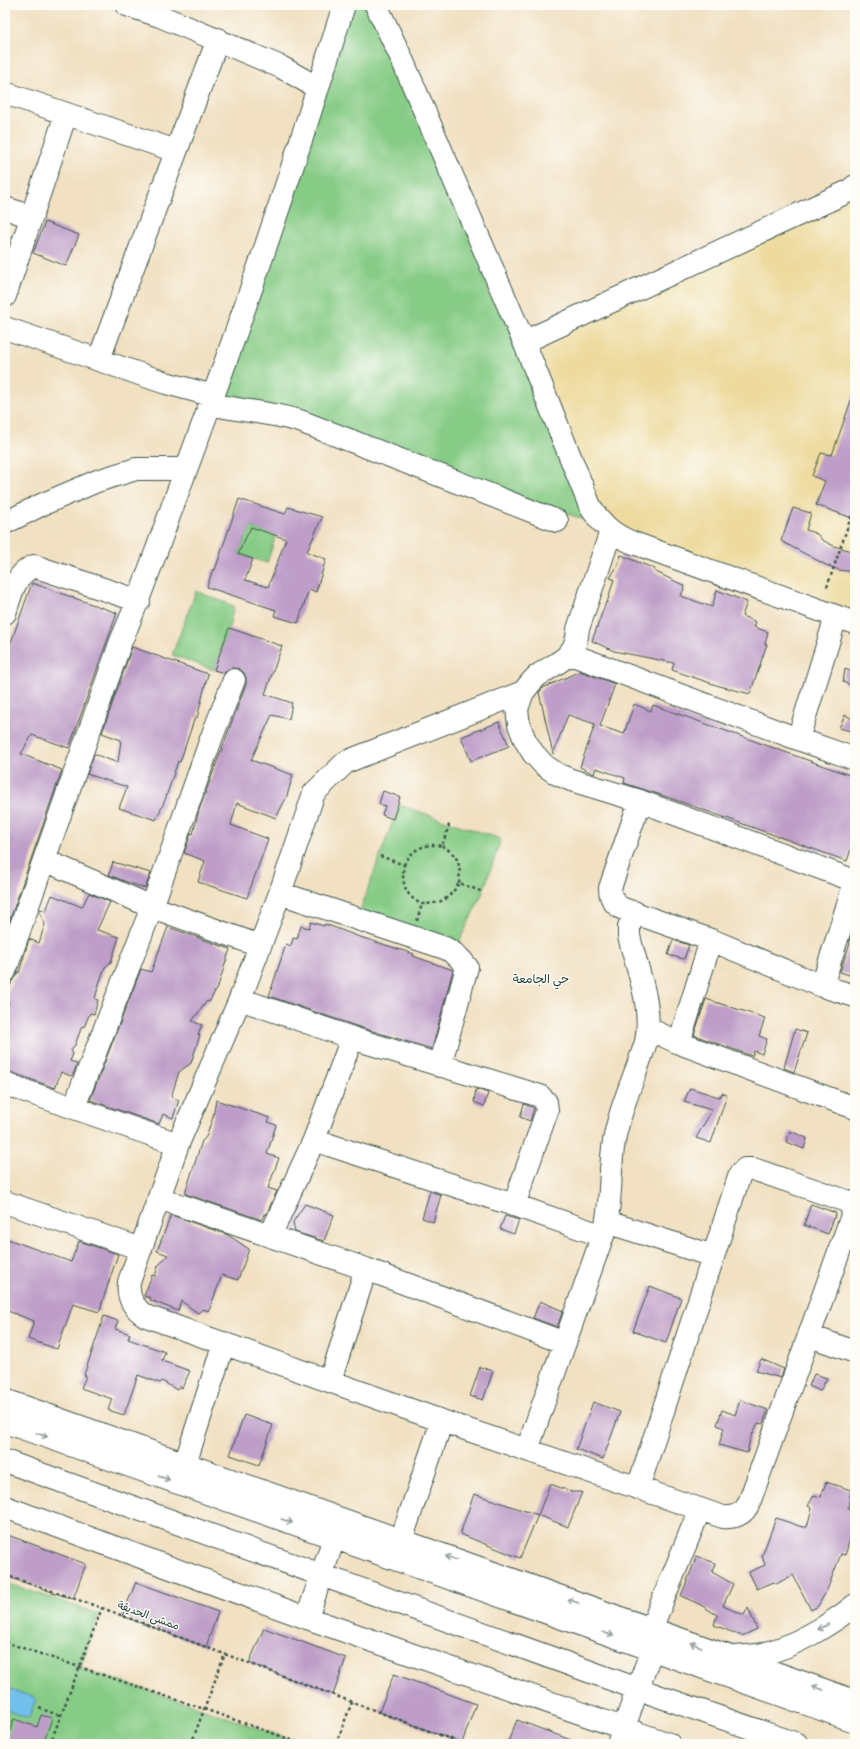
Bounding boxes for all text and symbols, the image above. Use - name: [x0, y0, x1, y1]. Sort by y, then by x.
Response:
- district label: حي الجامعة: [513, 974, 569, 990]
- one-way arrow: [35, 1432, 47, 1440]
- one-way arrow: [158, 1475, 170, 1483]
- one-way arrow: [281, 1518, 293, 1526]
- one-way arrow: [444, 1554, 457, 1561]
- one-way arrow: [568, 1597, 580, 1605]
- street label: ممشى الحديقة: [115, 1599, 181, 1634]
- one-way arrow: [818, 1624, 830, 1632]
- one-way arrow: [602, 1630, 614, 1638]
- one-way arrow: [690, 1640, 702, 1648]
- one-way arrow: [813, 1684, 825, 1692]

